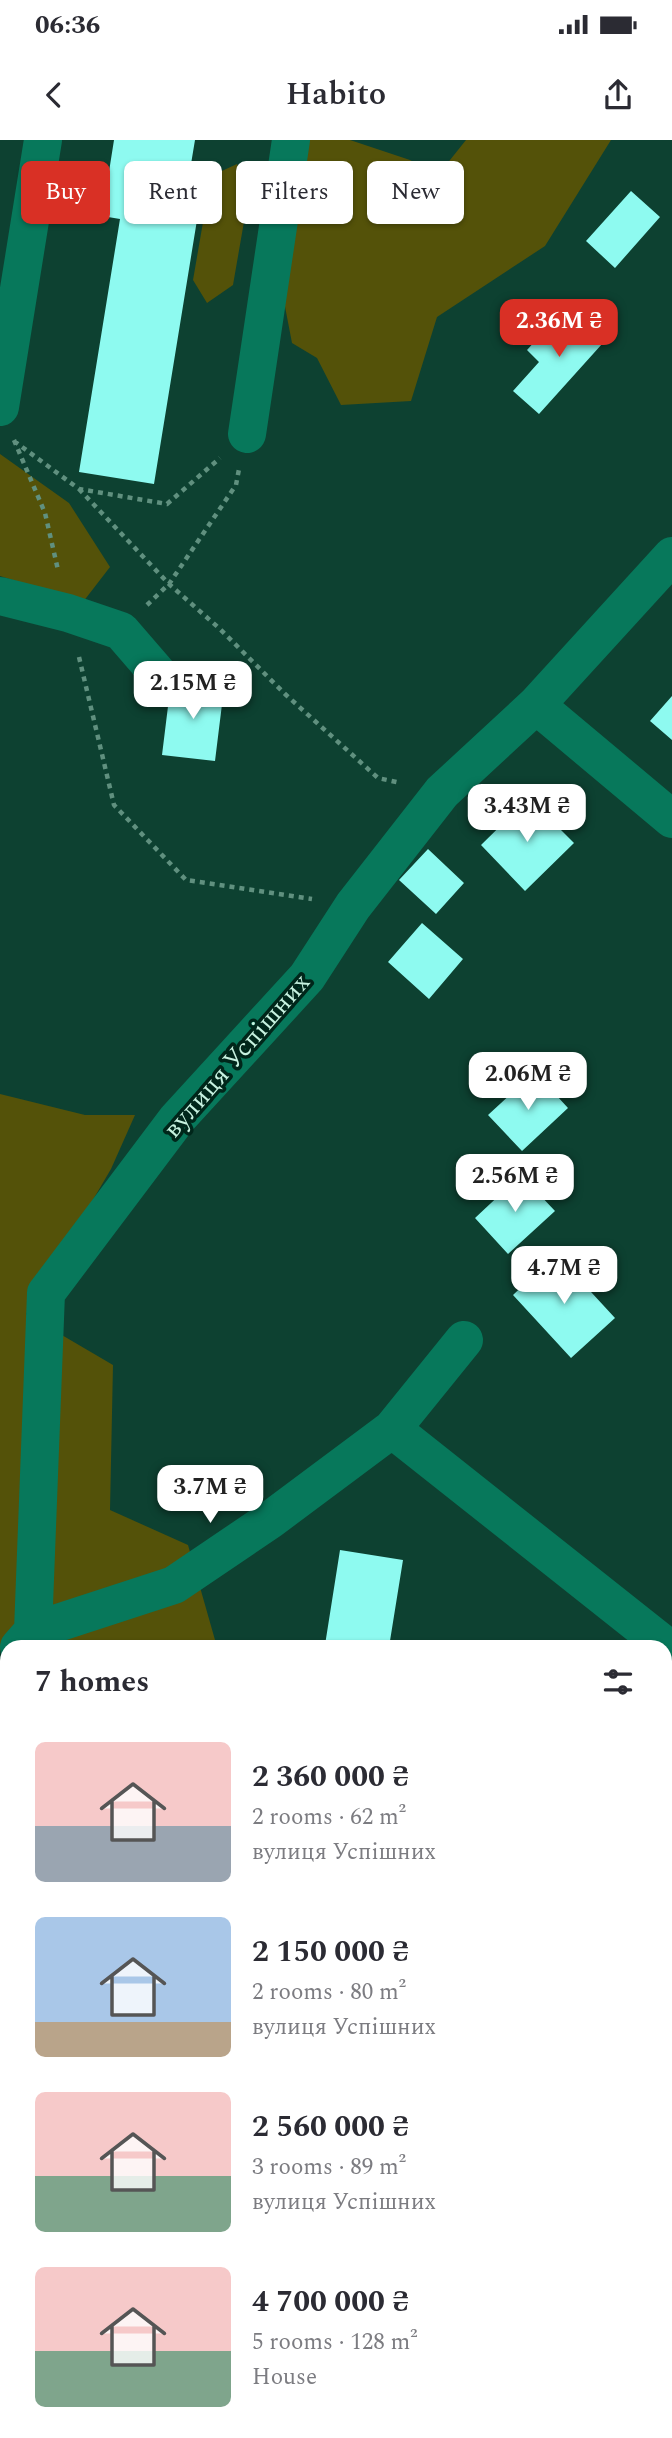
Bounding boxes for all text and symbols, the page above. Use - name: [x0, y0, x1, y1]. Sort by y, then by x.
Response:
- text: 06:36: [35, 5, 100, 45]
- text: Habito: [286, 70, 386, 119]
- icon: back: [35, 76, 73, 114]
- icon: share: [599, 76, 637, 114]
- chip: Buy: [21, 161, 110, 224]
- chip: Rent: [124, 161, 222, 224]
- chip: Filters: [236, 161, 353, 224]
- chip: New: [367, 161, 464, 224]
- pin: 2.36M ₴: [494, 300, 624, 359]
- text: 2.36M ₴: [516, 304, 602, 339]
- pin: 2.15M ₴: [128, 662, 258, 721]
- text: 2.15M ₴: [150, 666, 236, 701]
- pin: 3.43M ₴: [462, 784, 592, 844]
- text: 3.43M ₴: [484, 789, 570, 824]
- street label: вулиця Успішних: [153, 964, 320, 1147]
- pin: 2.06M ₴: [463, 1052, 593, 1112]
- text: 2.06M ₴: [485, 1057, 571, 1092]
- pin: 2.56M ₴: [450, 1154, 580, 1214]
- text: 2.56M ₴: [472, 1159, 558, 1194]
- pin: 4.7M ₴: [507, 1246, 621, 1306]
- text: 4.7M ₴: [527, 1251, 601, 1286]
- pin: 3.7M ₴: [153, 1466, 267, 1525]
- text: 3.7M ₴: [173, 1470, 247, 1505]
- text: 7 homes: [35, 1659, 149, 1705]
- icon: filters: [599, 1663, 637, 1701]
- text: 2 360 000 ₴: [252, 1754, 409, 1800]
- icon: home: [91, 1770, 175, 1854]
- text: 2 rooms · 62 m²: [252, 1800, 406, 1835]
- text: вулиця Успішних: [252, 1835, 436, 1870]
- text: 2 150 000 ₴: [252, 1929, 409, 1975]
- icon: home: [91, 1945, 175, 2029]
- text: 2 rooms · 80 m²: [252, 1975, 406, 2010]
- text: вулиця Успішних: [252, 2010, 436, 2045]
- text: 2 560 000 ₴: [252, 2104, 409, 2150]
- icon: home: [91, 2120, 175, 2204]
- text: 3 rooms · 89 m²: [252, 2150, 406, 2185]
- text: вулиця Успішних: [252, 2185, 436, 2220]
- text: 4 700 000 ₴: [252, 2279, 409, 2325]
- icon: home: [91, 2295, 175, 2379]
- text: 5 rooms · 128 m²: [252, 2325, 418, 2360]
- text: House: [252, 2360, 317, 2395]

